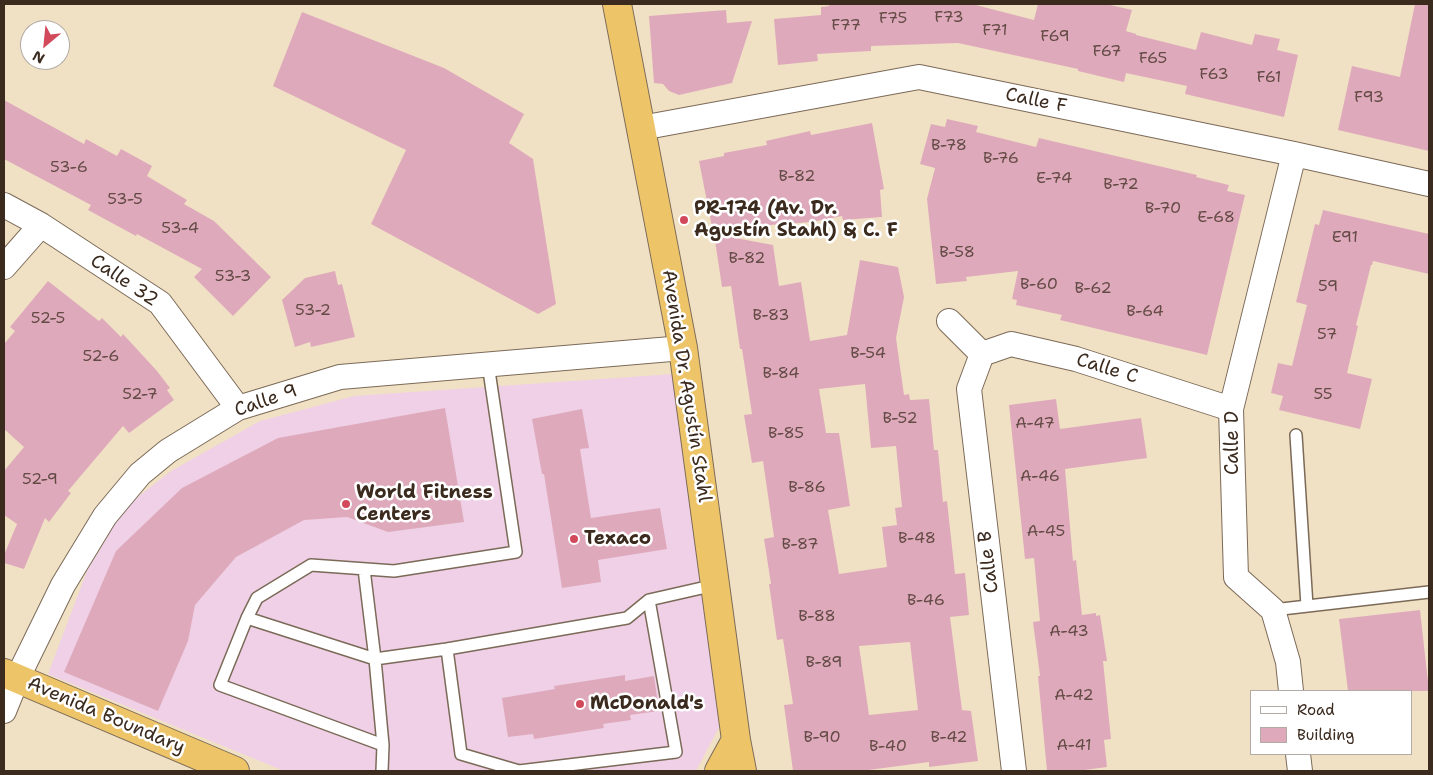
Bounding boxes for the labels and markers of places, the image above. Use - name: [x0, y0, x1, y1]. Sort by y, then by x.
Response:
- place label: PR-174 (Av. Dr. Agustín Stahl) & C. F: [694, 198, 898, 242]
- marker: PR-174 (Av. Dr. Agustín Stahl) & C. F: [678, 214, 690, 226]
- place label: World Fitness Centers: [356, 482, 493, 526]
- marker: World Fitness Centers: [340, 498, 352, 510]
- place label: Texaco: [584, 528, 651, 550]
- marker: Texaco: [568, 533, 580, 545]
- place label: McDonald's: [590, 693, 703, 715]
- marker: McDonald's: [574, 698, 586, 710]

